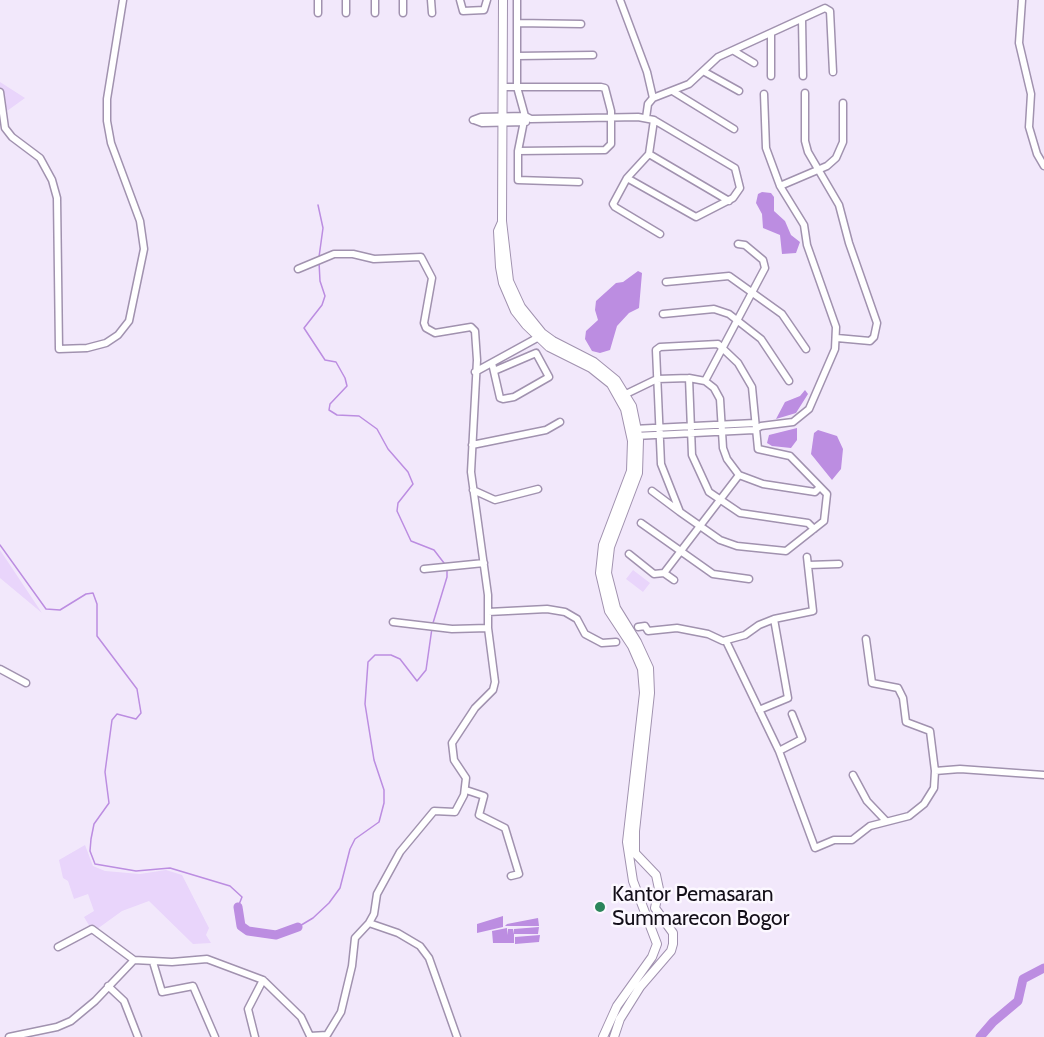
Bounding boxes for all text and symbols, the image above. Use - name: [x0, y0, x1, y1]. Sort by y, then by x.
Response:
- place label: Kantor Pemasaran Summarecon Bogor: [612, 882, 789, 932]
- marker: Kantor Pemasaran Summarecon Bogor: [593, 900, 607, 914]

